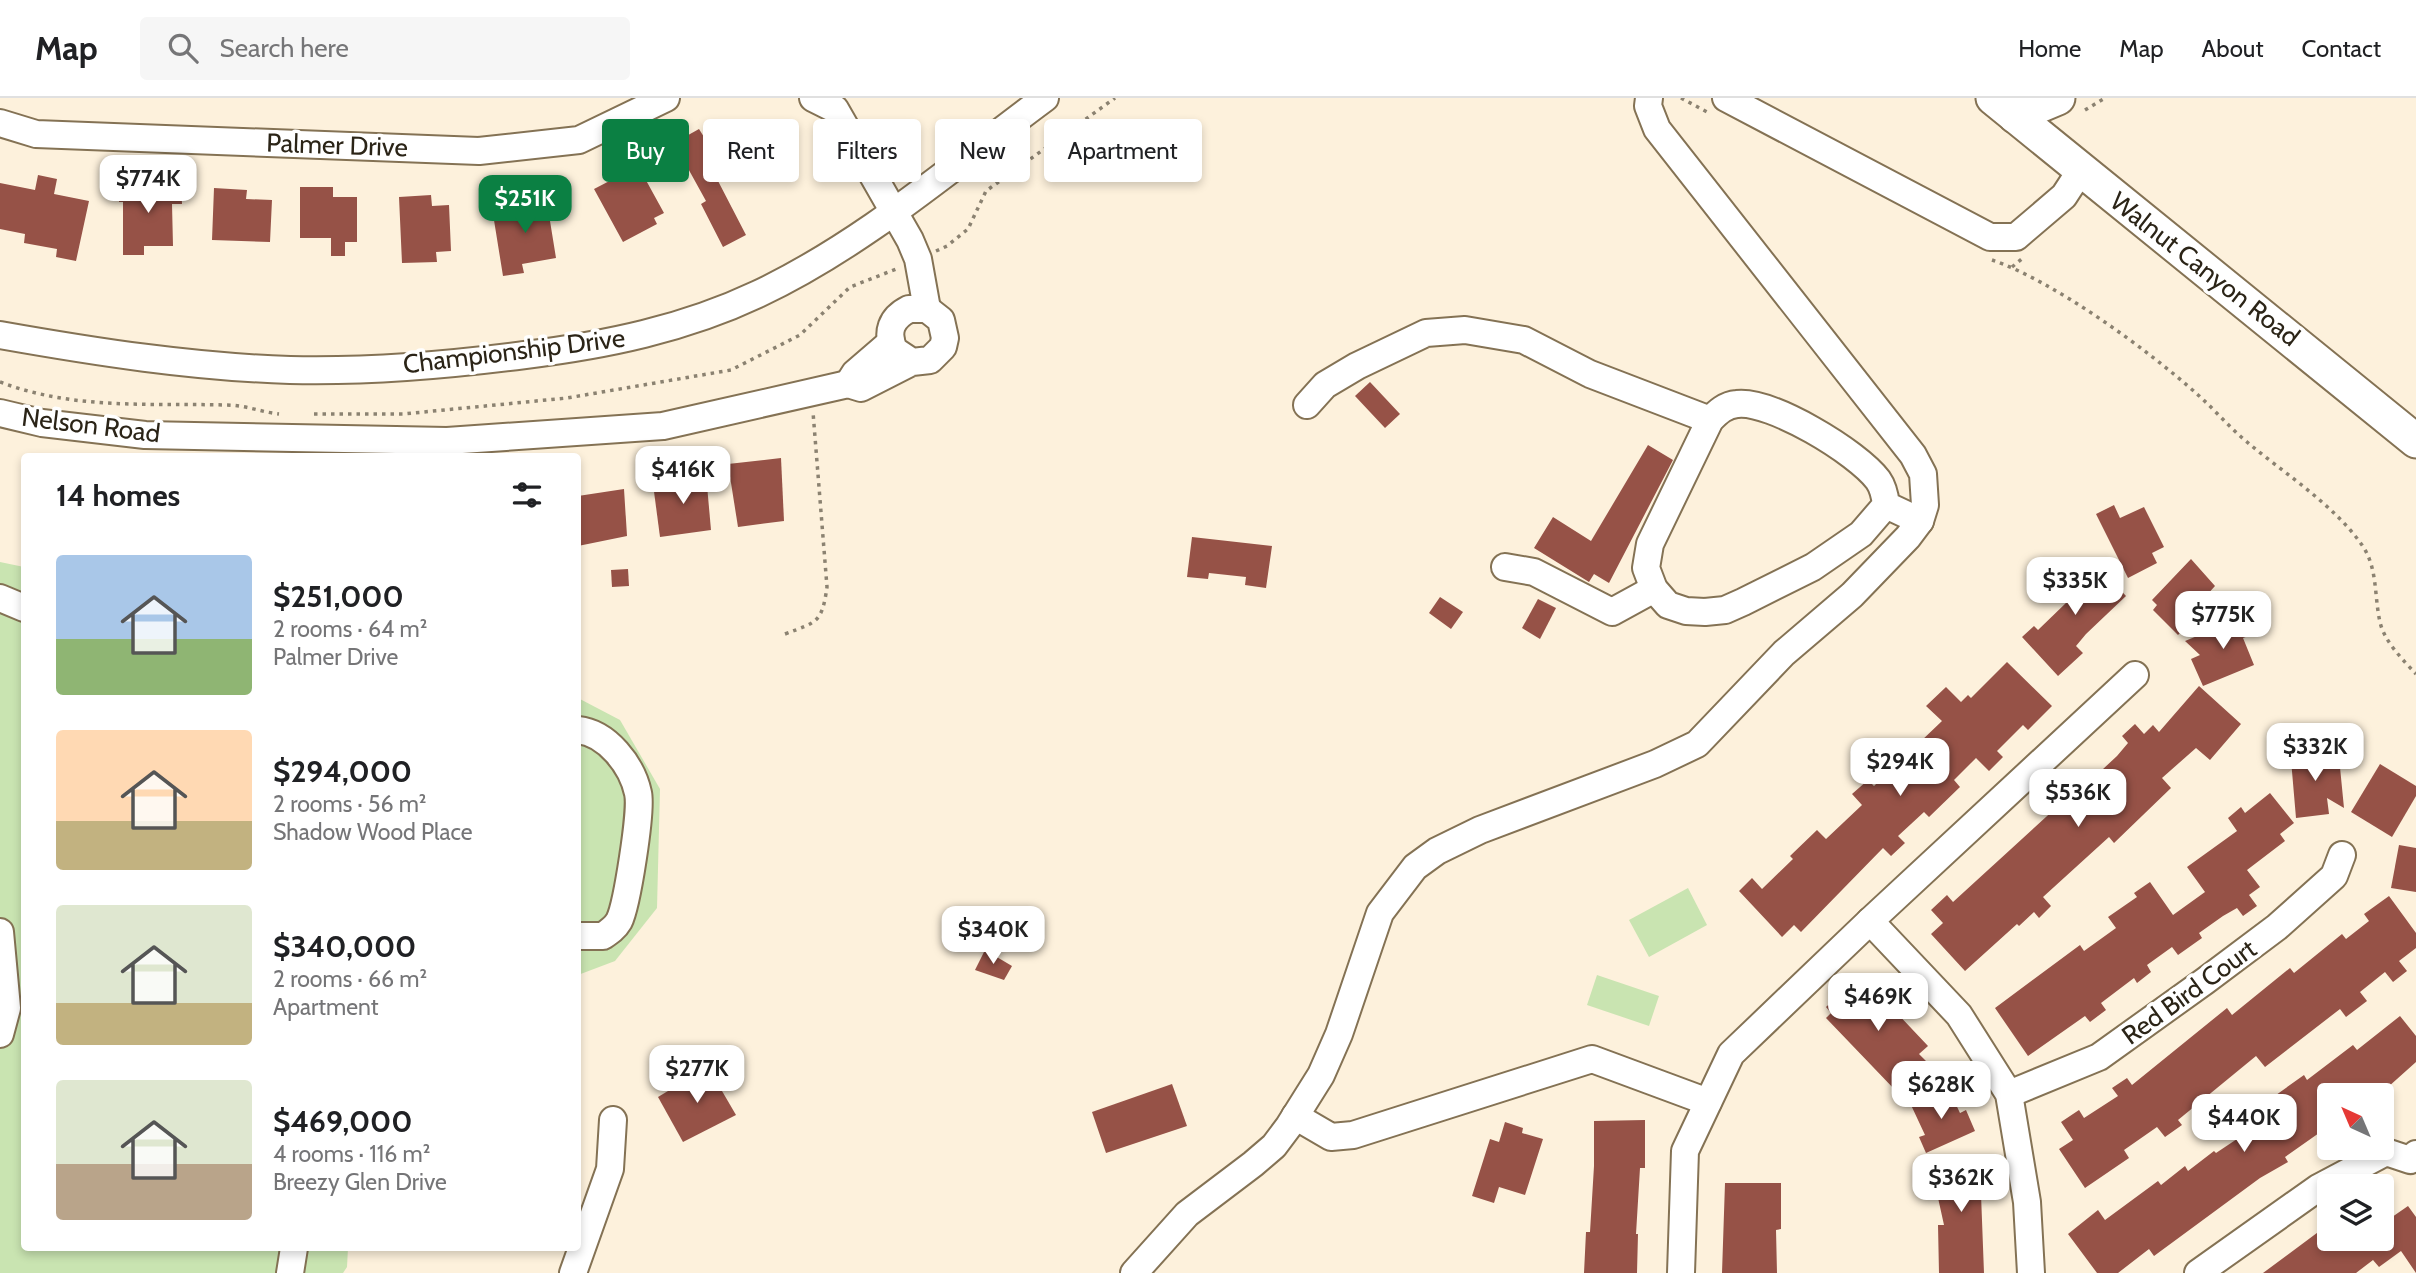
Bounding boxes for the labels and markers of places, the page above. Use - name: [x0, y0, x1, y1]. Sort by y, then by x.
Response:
- pin: $774K: [99, 156, 197, 215]
- pin: $251K: [476, 176, 574, 235]
- pin: $416K: [634, 446, 732, 506]
- pin: $335K: [2026, 558, 2124, 617]
- pin: $775K: [2174, 592, 2272, 651]
- pin: $332K: [2266, 724, 2364, 783]
- pin: $294K: [1851, 738, 1949, 798]
- pin: $536K: [2029, 770, 2127, 829]
- pin: $340K: [944, 906, 1042, 966]
- pin: $469K: [1829, 974, 1927, 1033]
- pin: $277K: [648, 1046, 746, 1105]
- pin: $628K: [1892, 1062, 1990, 1121]
- pin: $440K: [2195, 1094, 2293, 1154]
- pin: $362K: [1912, 1154, 2010, 1214]

